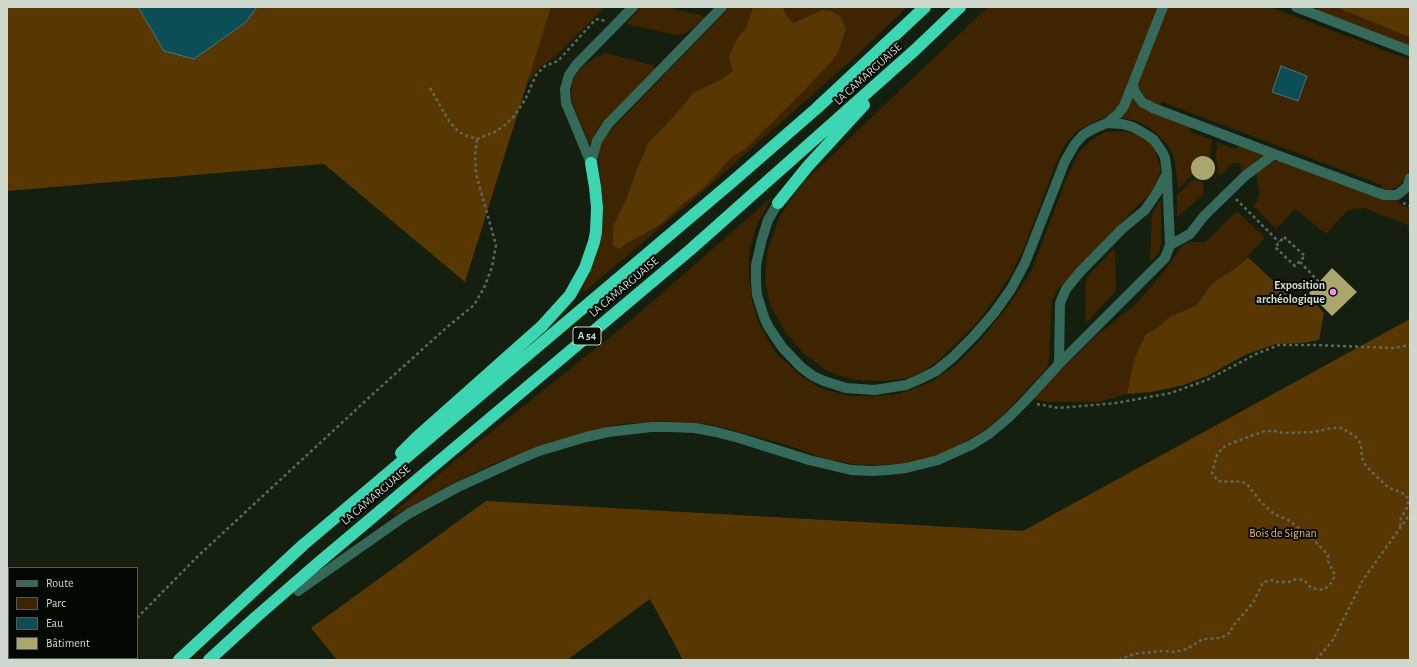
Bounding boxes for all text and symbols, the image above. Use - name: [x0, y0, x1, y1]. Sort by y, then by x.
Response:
- street label: LA CAMARGUAISE: [831, 40, 905, 108]
- street label: LA CAMARGUAISE: [586, 254, 662, 320]
- place label: Exposition archéologique: [1256, 278, 1325, 306]
- marker: Exposition archéologique: [1328, 287, 1338, 297]
- road number: A 54: [573, 327, 601, 345]
- street label: LA CAMARGUAISE: [338, 462, 414, 528]
- park label: Bois de Signan: [1249, 526, 1317, 540]
- legend: [8, 567, 138, 659]
- text: Route: [46, 577, 73, 589]
- text: Parc: [46, 597, 66, 609]
- text: Eau: [46, 617, 63, 629]
- text: Bâtiment: [46, 637, 90, 649]

